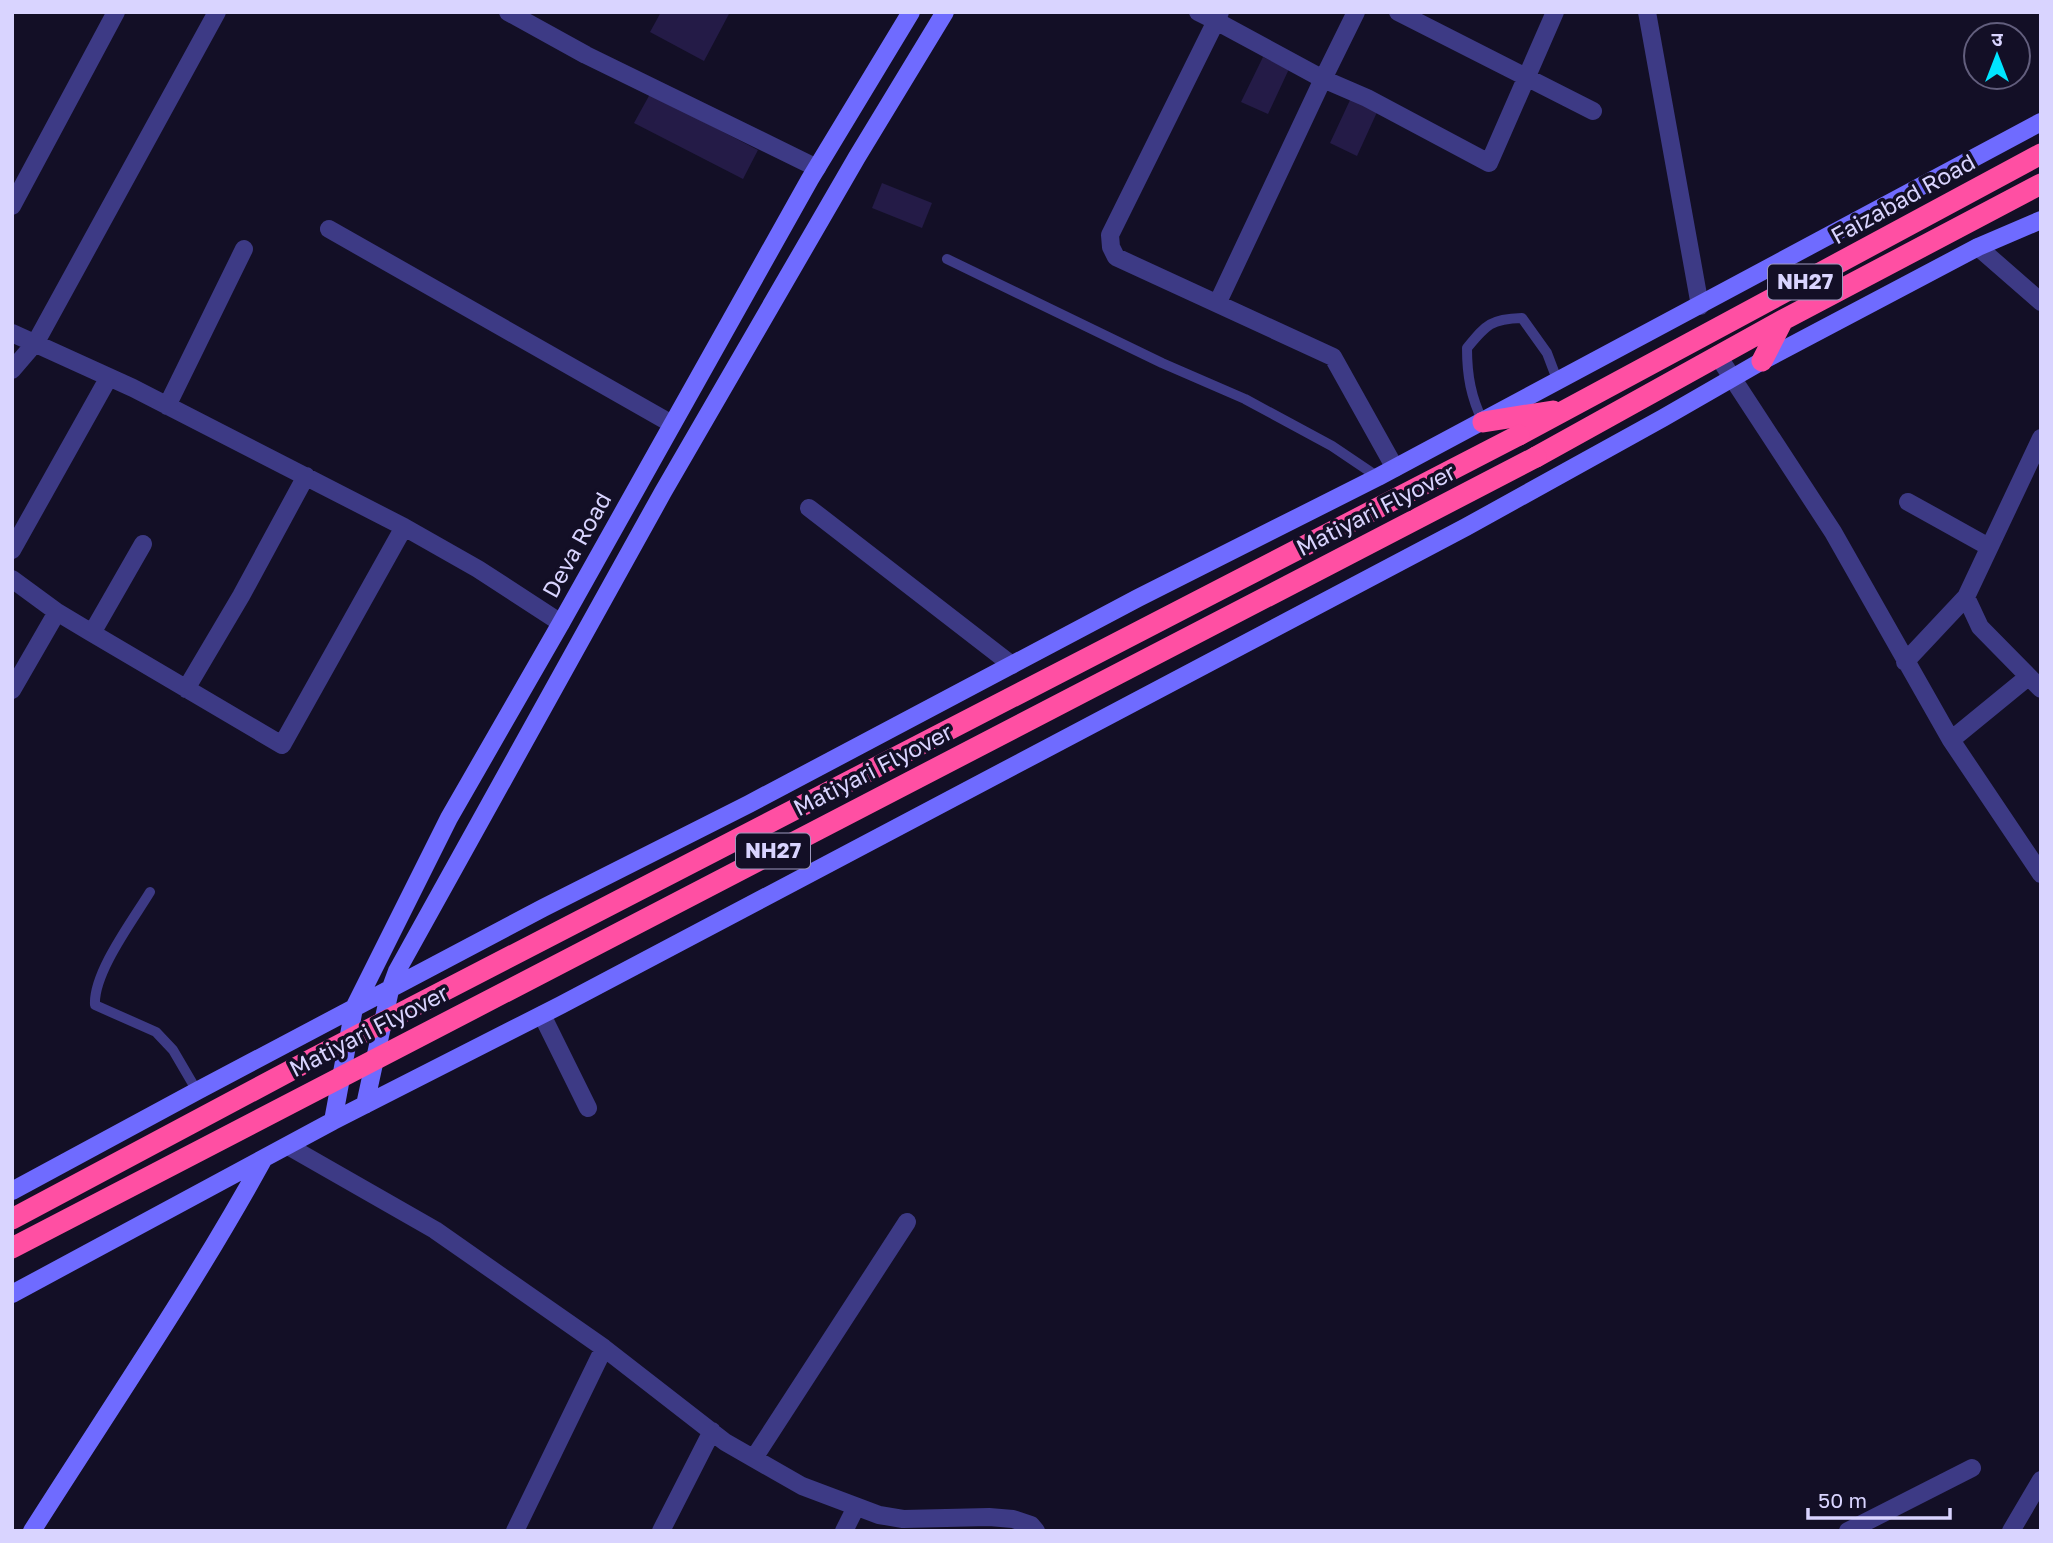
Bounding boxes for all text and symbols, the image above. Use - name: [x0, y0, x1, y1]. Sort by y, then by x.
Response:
- north arrow: [1962, 21, 2032, 91]
- text: उ: [1991, 27, 2003, 50]
- street label: Faizabad Road: [1826, 147, 1979, 249]
- road number: NH27: [1768, 264, 1842, 300]
- street label: Matiyari Flyover: [1291, 457, 1460, 561]
- street label: Deva Road: [536, 487, 617, 602]
- street label: Matiyari Flyover: [788, 717, 957, 821]
- road number: NH27: [736, 834, 810, 868]
- street label: Matiyari Flyover: [284, 978, 453, 1082]
- scale bar: [1808, 1476, 1950, 1520]
- text: 50 m: [1818, 1487, 1867, 1513]

